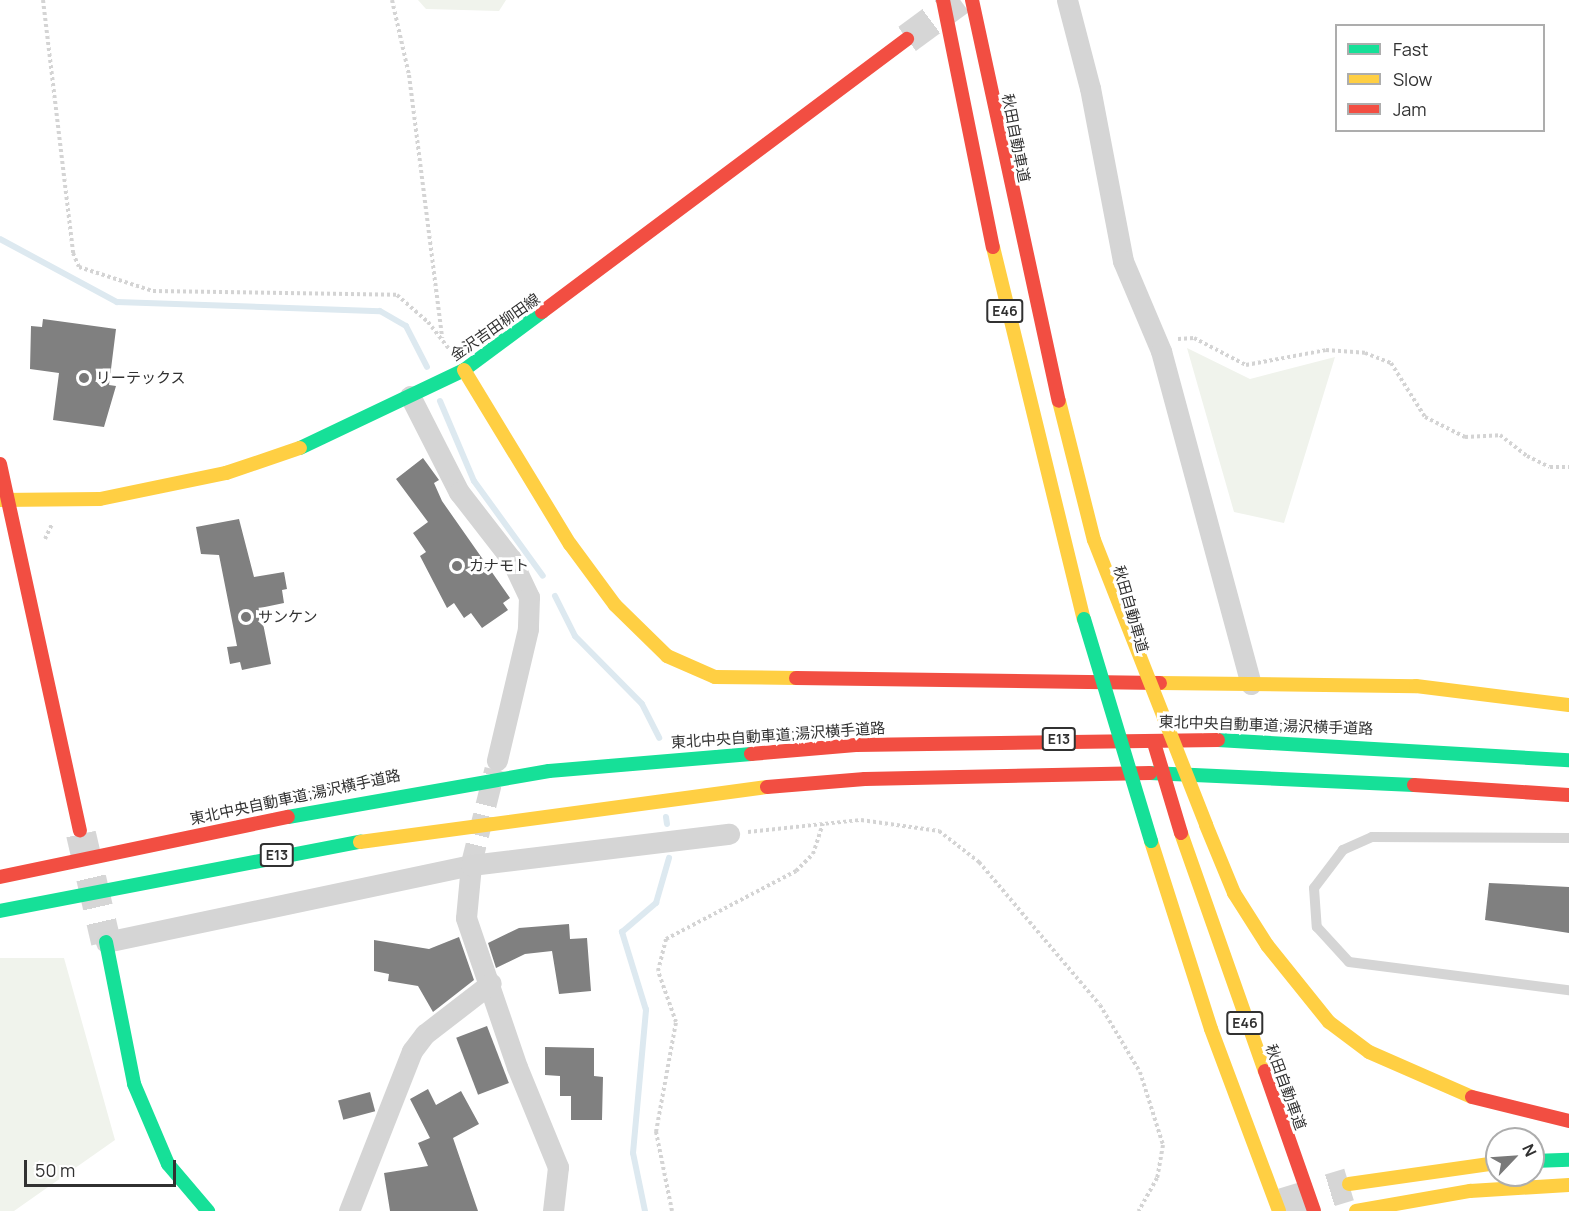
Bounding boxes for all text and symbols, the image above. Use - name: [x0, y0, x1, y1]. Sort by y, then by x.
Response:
- legend: [1335, 24, 1545, 132]
- text: Fast: [1393, 37, 1428, 61]
- text: Slow: [1393, 67, 1432, 91]
- street label: 秋田自動車道: [999, 92, 1033, 184]
- text: Jam: [1393, 97, 1427, 121]
- street label: 金沢吉田柳田線: [447, 290, 543, 364]
- road number: E46: [986, 300, 1024, 322]
- place label: リーテックス: [96, 369, 186, 387]
- marker: リーテックス: [77, 371, 91, 385]
- place label: カナモト: [469, 557, 529, 575]
- marker: カナモト: [450, 559, 464, 573]
- street label: 秋田自動車道: [1110, 563, 1152, 655]
- place label: サンケン: [258, 608, 318, 626]
- marker: サンケン: [239, 610, 253, 624]
- street label: 東北中央自動車道;湯沢横手道路: [1158, 712, 1374, 738]
- street label: 東北中央自動車道;湯沢横手道路: [670, 719, 886, 751]
- road number: E13: [1041, 728, 1077, 750]
- street label: 東北中央自動車道;湯沢横手道路: [188, 766, 402, 828]
- road number: E13: [259, 844, 295, 866]
- road number: E46: [1226, 1012, 1264, 1034]
- street label: 秋田自動車道: [1262, 1042, 1310, 1132]
- north arrow: [1485, 1127, 1545, 1187]
- text: N: [1517, 1140, 1542, 1160]
- scale bar: [27, 1148, 178, 1186]
- text: 50 m: [35, 1158, 75, 1182]

